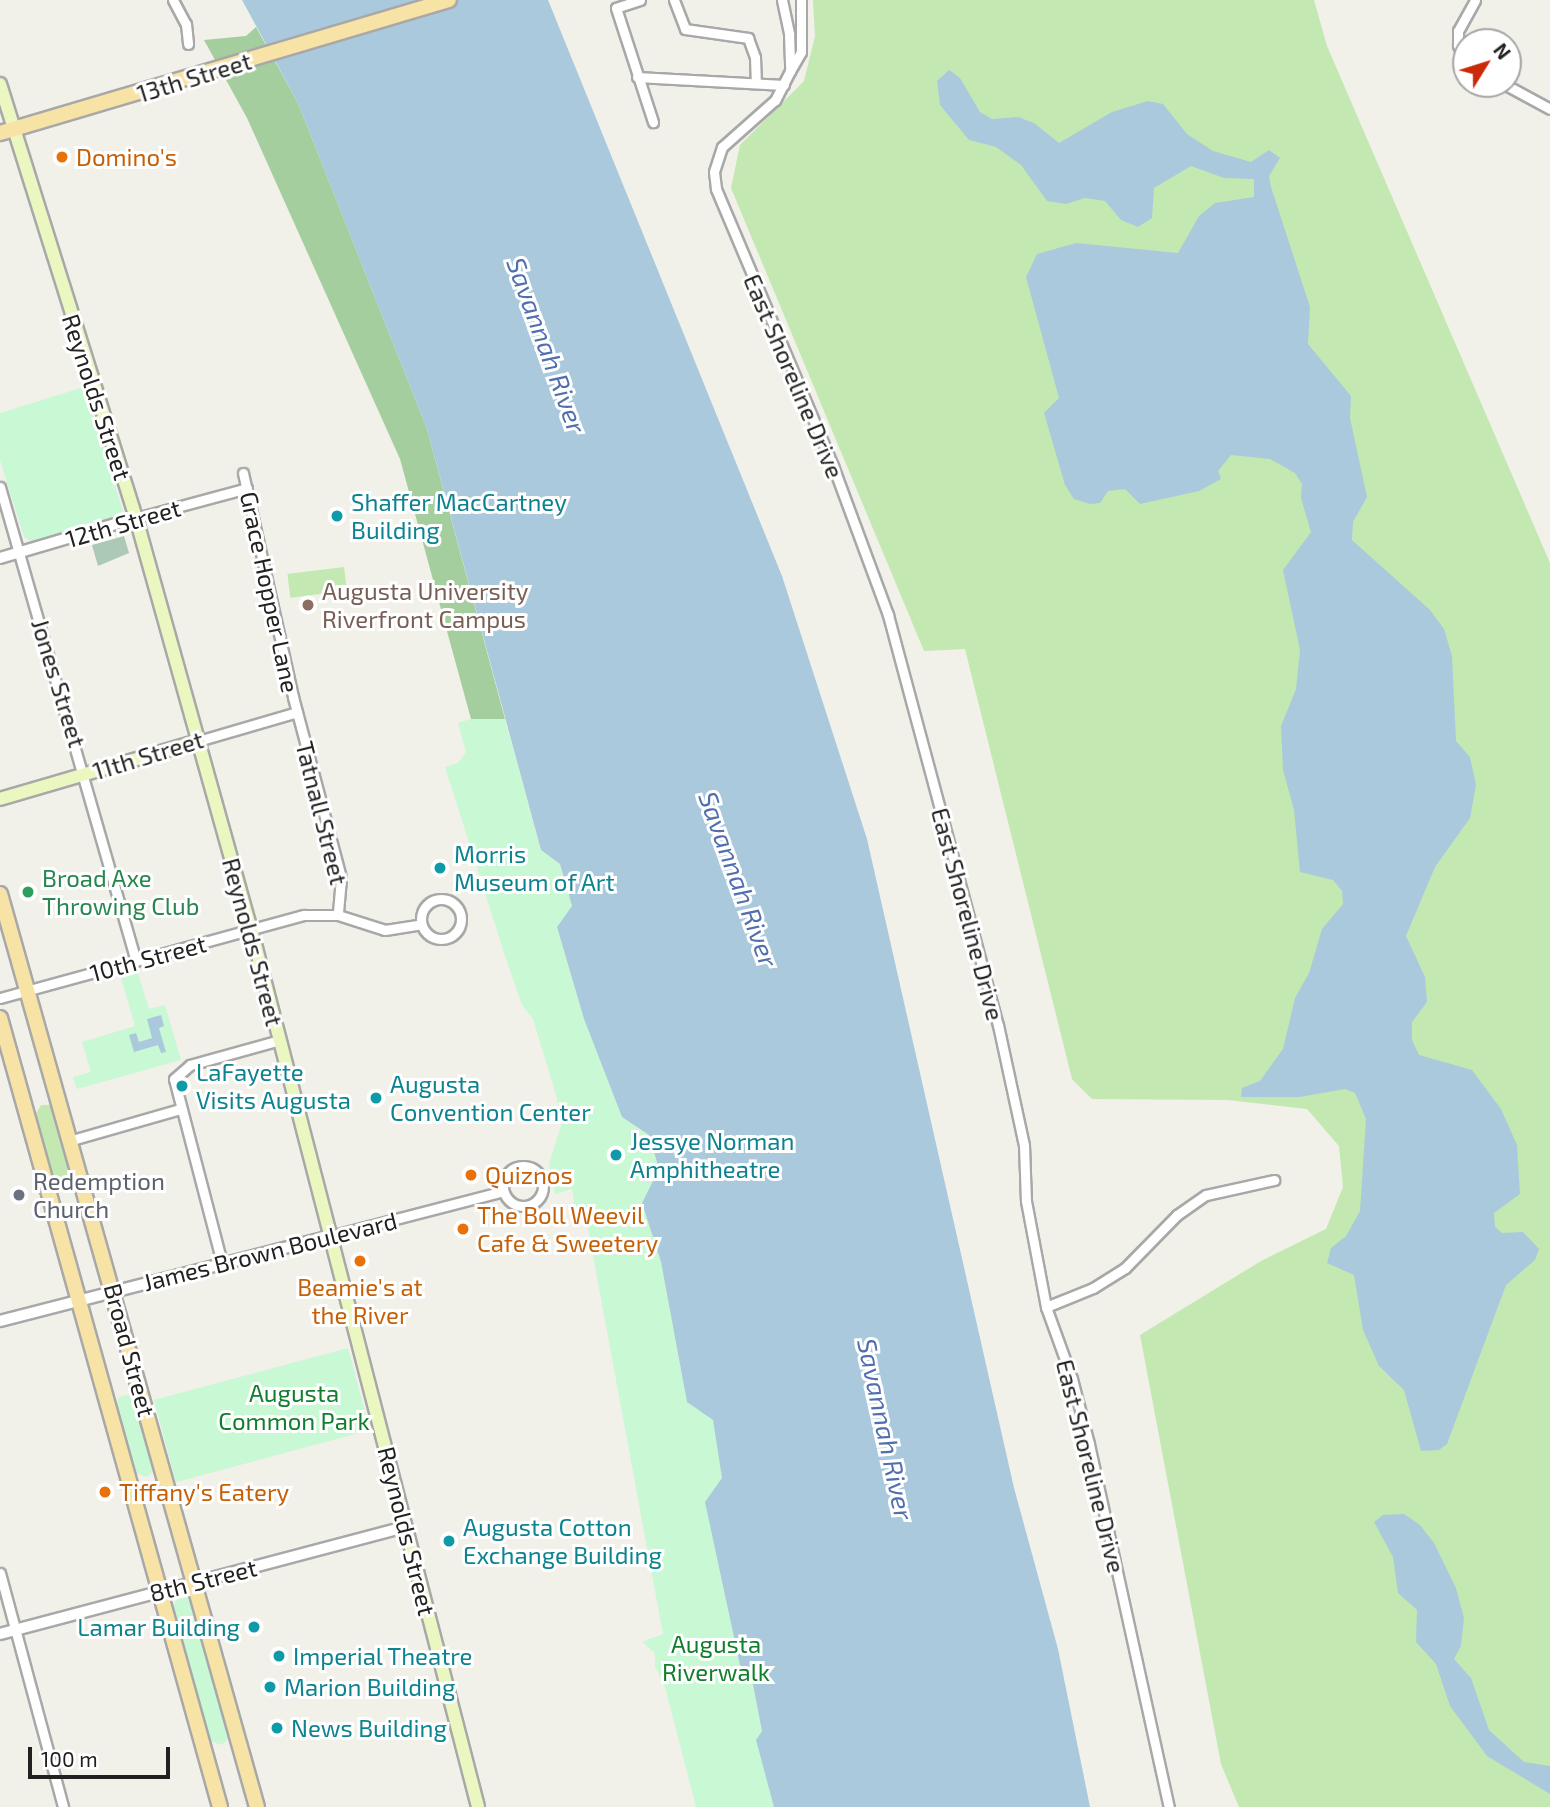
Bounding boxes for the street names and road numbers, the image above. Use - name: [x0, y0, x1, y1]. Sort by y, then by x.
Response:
- street label: 13th Street: [133, 46, 255, 108]
- street label: East Shoreline Drive: [738, 270, 850, 482]
- street label: Reynolds Street: [57, 310, 137, 484]
- street label: Grace Hopper Lane: [235, 489, 305, 695]
- street label: 12th Street: [62, 493, 184, 553]
- street label: Jones Street: [26, 615, 92, 751]
- street label: 11th Street: [89, 725, 207, 785]
- street label: Tatnall Street: [290, 738, 354, 888]
- street label: East Shoreline Drive: [926, 805, 1010, 1023]
- street label: Reynolds Street: [217, 855, 289, 1029]
- street label: 10th Street: [87, 929, 209, 987]
- street label: James Brown Boulevard: [140, 1205, 400, 1297]
- street label: Broad Street: [98, 1280, 162, 1420]
- street label: East Shoreline Drive: [1051, 1356, 1131, 1576]
- street label: Reynolds Street: [372, 1444, 442, 1618]
- street label: 8th Street: [146, 1553, 260, 1607]

